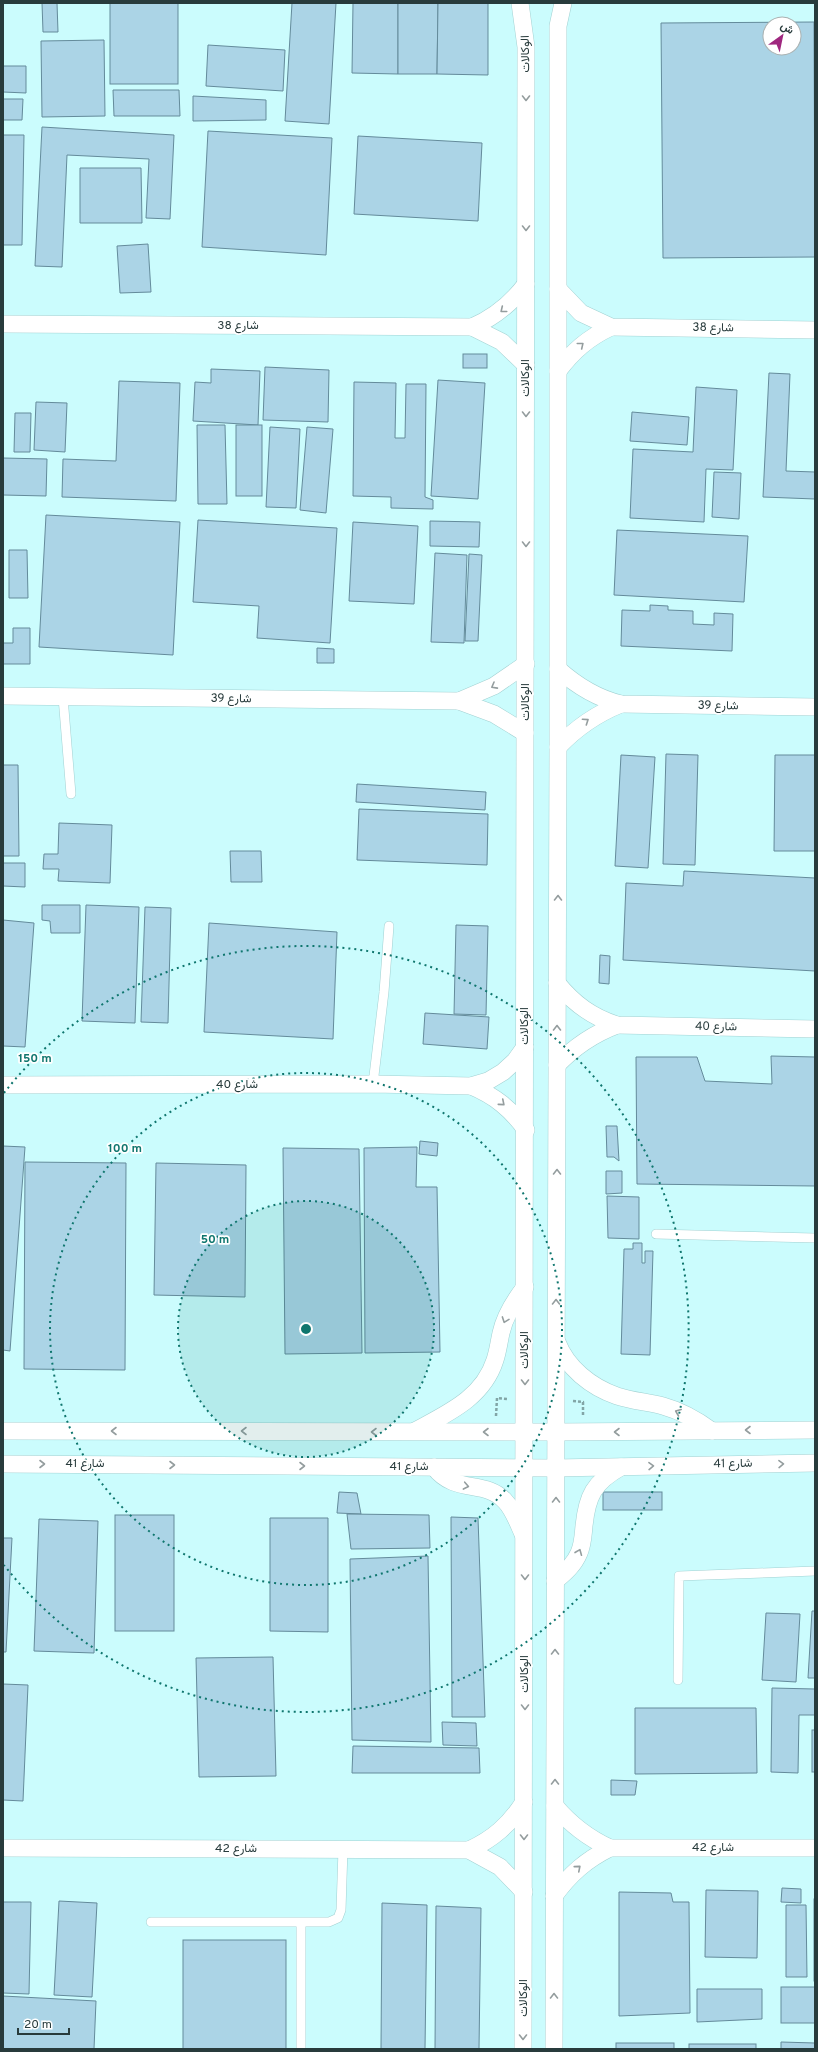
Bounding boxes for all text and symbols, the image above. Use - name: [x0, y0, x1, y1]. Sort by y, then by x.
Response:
- north arrow: [762, 16, 802, 56]
- text: ش: [778, 19, 796, 38]
- street label: الوكالات: [518, 35, 534, 73]
- one-way arrow: [522, 95, 530, 101]
- one-way arrow: [522, 225, 530, 231]
- one-way arrow: [500, 305, 507, 312]
- street label: شارع 38: [217, 318, 259, 334]
- street label: شارع 38: [692, 320, 734, 336]
- one-way arrow: [576, 342, 584, 349]
- street label: الوكالات: [518, 359, 534, 397]
- one-way arrow: [522, 411, 530, 417]
- one-way arrow: [522, 541, 530, 547]
- one-way arrow: [491, 681, 498, 688]
- street label: الوكالات: [518, 683, 534, 721]
- street label: شارع 39: [210, 691, 252, 707]
- street label: شارع 39: [697, 698, 739, 714]
- one-way arrow: [582, 719, 589, 726]
- one-way arrow: [554, 895, 562, 901]
- street label: الوكالات: [517, 1007, 533, 1045]
- street label: شارع 40: [695, 1019, 737, 1035]
- one-way arrow: [553, 1025, 561, 1031]
- text: 150 m: [18, 1051, 52, 1067]
- street label: شارع 40: [216, 1077, 258, 1093]
- one-way arrow: [498, 1099, 505, 1106]
- text: 100 m: [108, 1141, 142, 1157]
- one-way arrow: [553, 1169, 561, 1175]
- text: 50 m: [201, 1232, 229, 1248]
- one-way arrow: [552, 1299, 560, 1305]
- one-way arrow: [502, 1317, 510, 1324]
- centre of rings: [299, 1322, 313, 1336]
- street label: الوكالات: [517, 1331, 533, 1369]
- one-way arrow: [521, 1379, 529, 1385]
- one-way arrow: [675, 1409, 683, 1417]
- one-way arrow: [745, 1426, 751, 1435]
- one-way arrow: [111, 1427, 117, 1435]
- one-way arrow: [241, 1427, 247, 1435]
- one-way arrow: [371, 1428, 377, 1436]
- one-way arrow: [483, 1428, 489, 1436]
- one-way arrow: [614, 1428, 620, 1436]
- street label: شارع 41: [66, 1456, 104, 1472]
- street label: شارع 41: [713, 1456, 753, 1472]
- street label: شارع 41: [390, 1459, 428, 1475]
- one-way arrow: [778, 1459, 784, 1468]
- one-way arrow: [39, 1460, 45, 1468]
- one-way arrow: [169, 1461, 175, 1469]
- one-way arrow: [299, 1462, 305, 1470]
- one-way arrow: [648, 1462, 654, 1470]
- one-way arrow: [463, 1481, 469, 1490]
- one-way arrow: [552, 1497, 560, 1503]
- one-way arrow: [575, 1548, 583, 1555]
- one-way arrow: [521, 1574, 529, 1580]
- one-way arrow: [551, 1649, 559, 1655]
- street label: الوكالات: [517, 1655, 533, 1693]
- one-way arrow: [521, 1704, 529, 1710]
- one-way arrow: [551, 1779, 559, 1785]
- one-way arrow: [520, 1834, 528, 1840]
- street label: شارع 42: [692, 1840, 734, 1856]
- street label: شارع 42: [215, 1841, 257, 1857]
- one-way arrow: [574, 1865, 581, 1872]
- street label: الوكالات: [516, 1979, 532, 2017]
- one-way arrow: [550, 1993, 558, 1999]
- scale bar: [18, 2010, 69, 2036]
- text: 20 m: [24, 2017, 52, 2033]
- one-way arrow: [519, 2034, 527, 2040]

